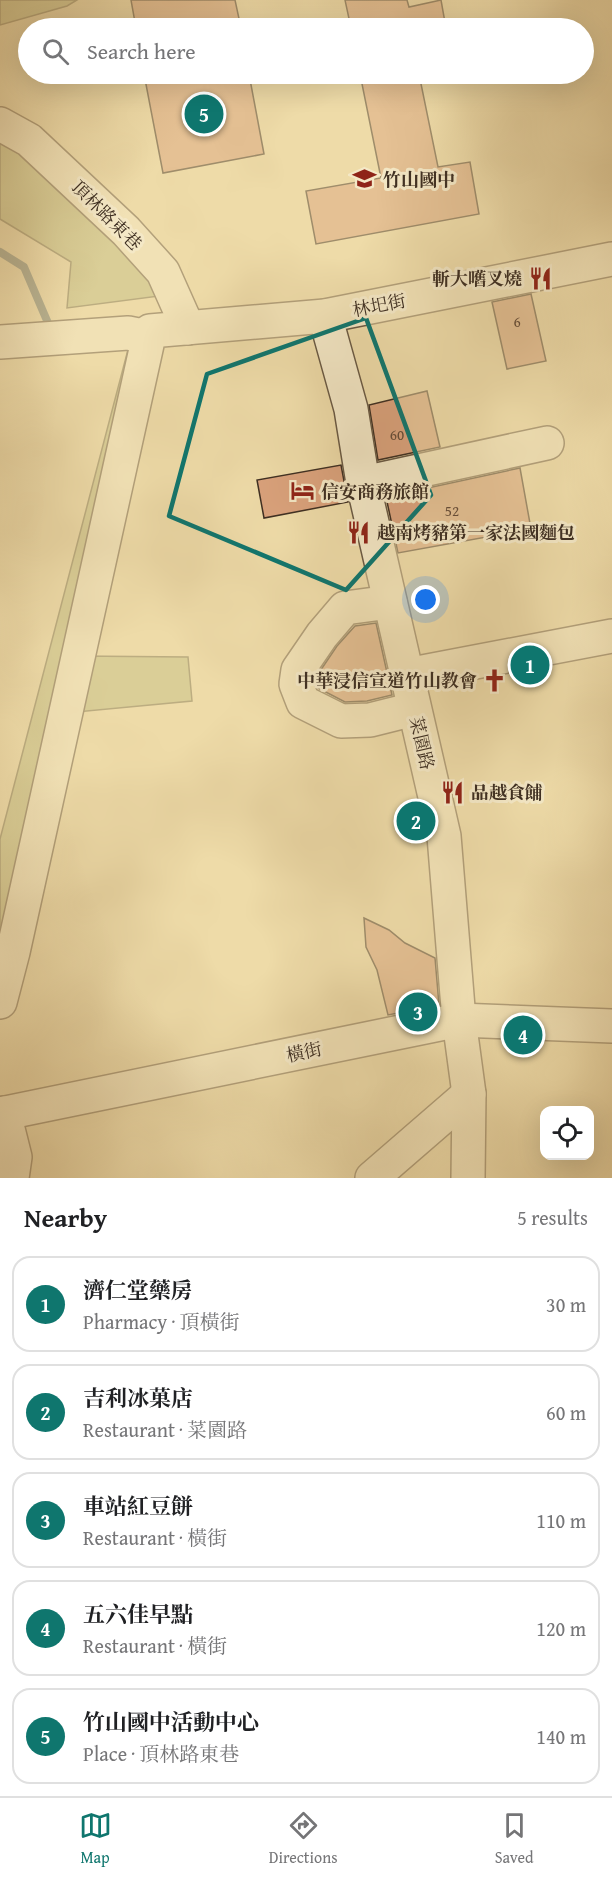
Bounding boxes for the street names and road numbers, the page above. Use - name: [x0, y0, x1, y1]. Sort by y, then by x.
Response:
- street label: 頂林路東巷: [66, 174, 148, 256]
- street label: 林圯街: [350, 287, 408, 323]
- street label: 菜園路: [403, 714, 441, 772]
- street label: 橫街: [284, 1035, 324, 1069]

